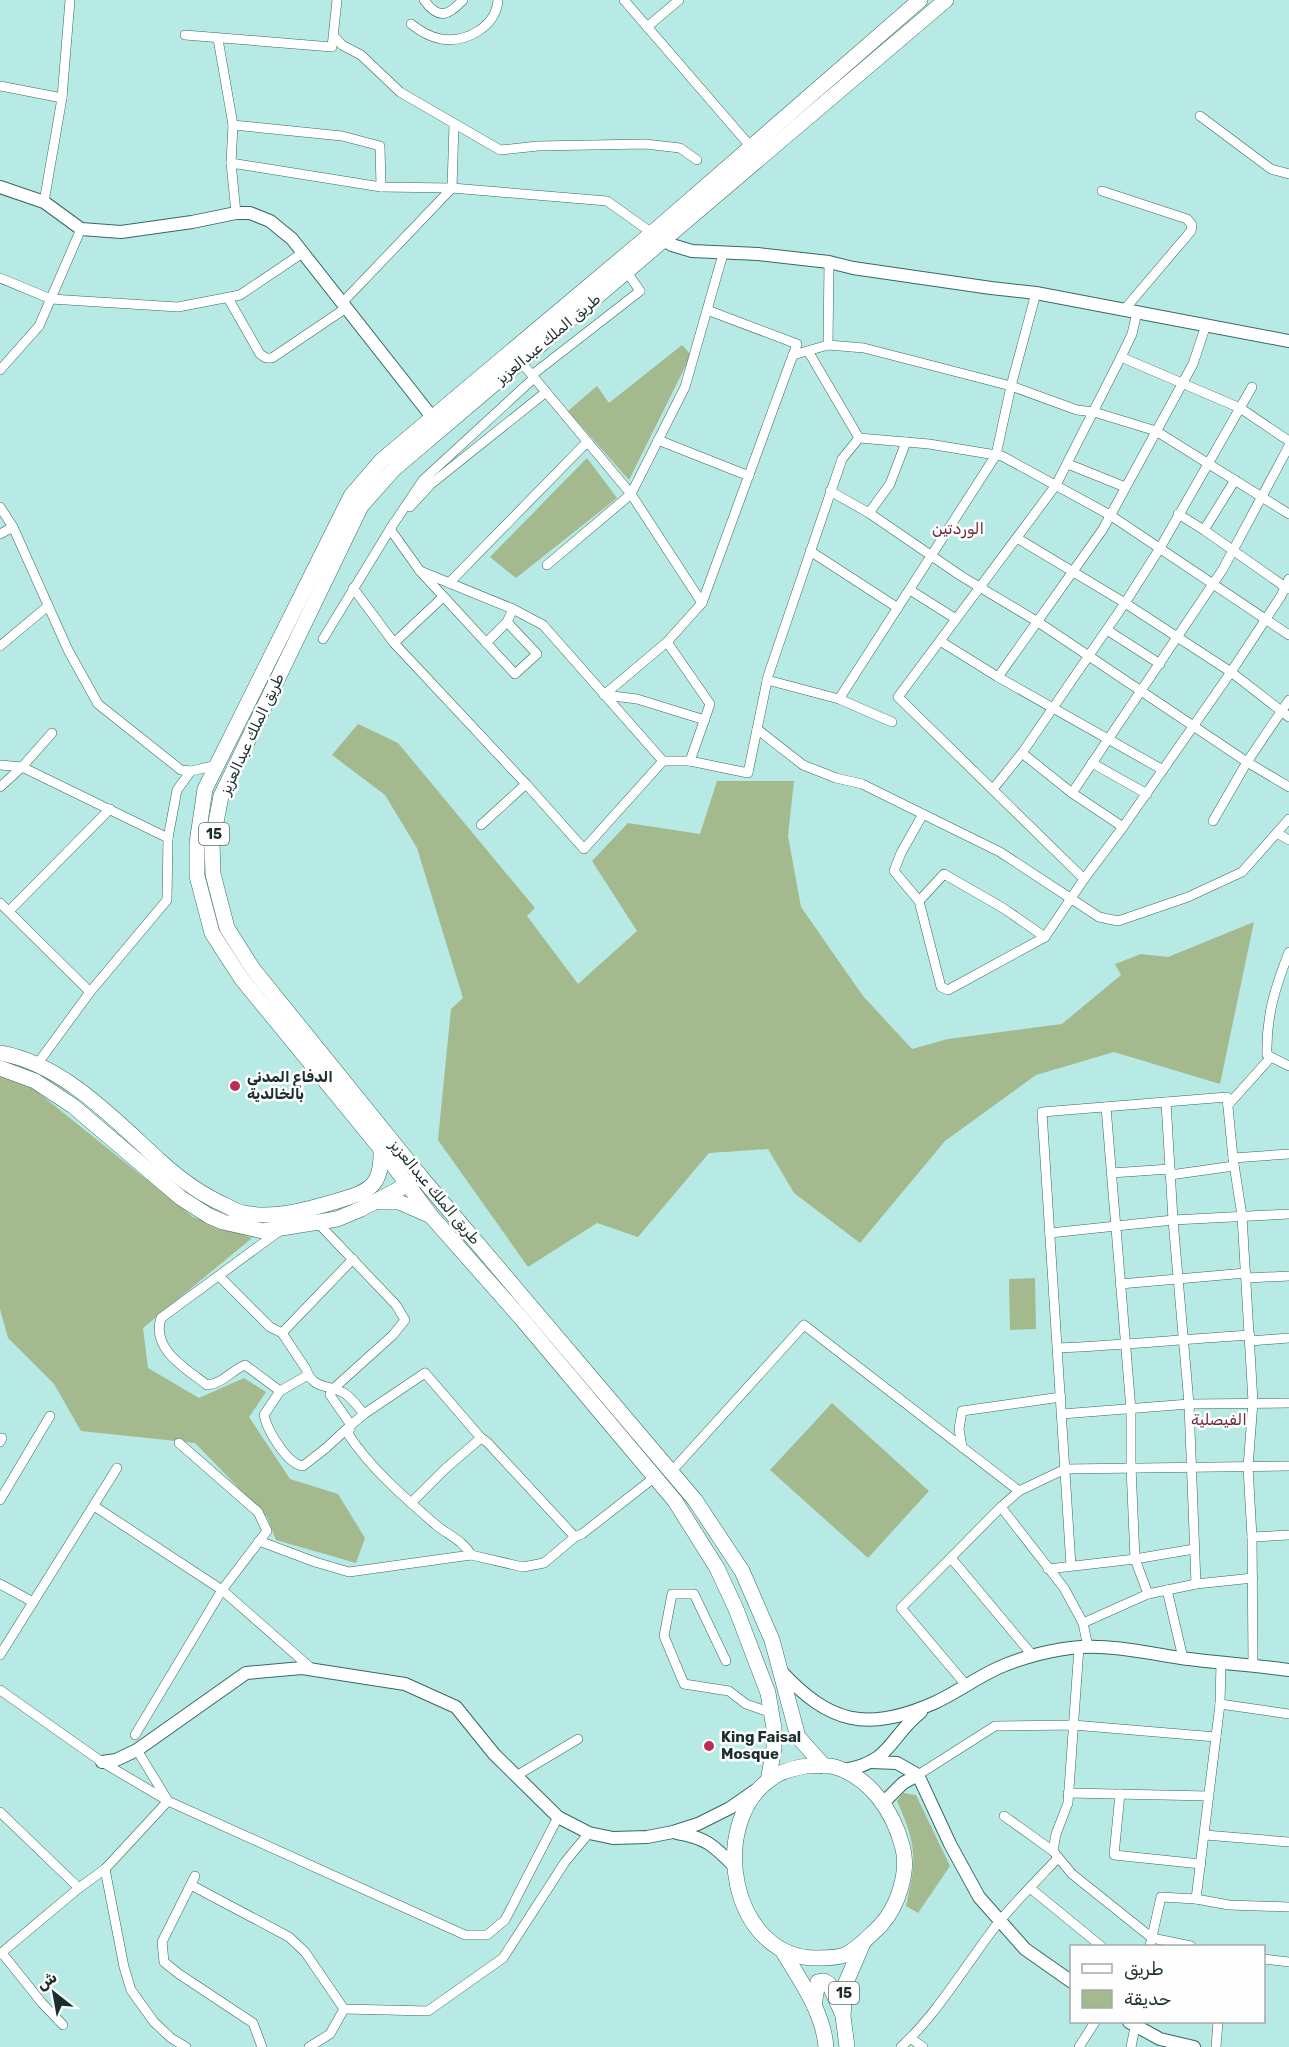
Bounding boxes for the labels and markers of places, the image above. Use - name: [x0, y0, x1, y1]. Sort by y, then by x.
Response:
- place label: الدفاع المدني بالخالدية: [247, 1068, 333, 1103]
- marker: الدفاع المدني بالخالدية: [228, 1079, 242, 1093]
- place label: King Faisal Mosque: [721, 1728, 801, 1763]
- marker: King Faisal Mosque: [702, 1739, 716, 1753]

